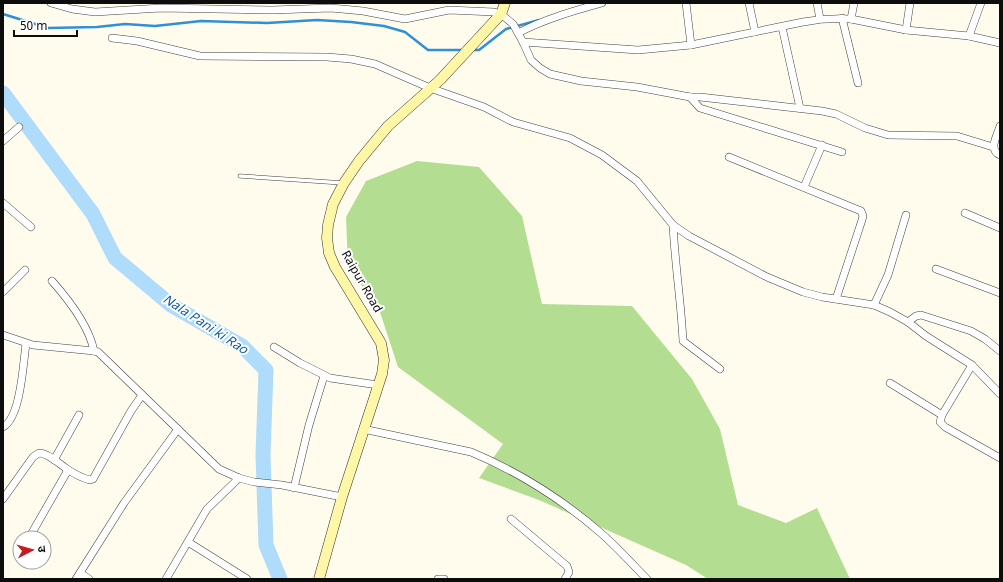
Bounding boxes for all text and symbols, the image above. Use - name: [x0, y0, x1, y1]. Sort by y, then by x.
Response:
- scale bar: [14, 12, 77, 38]
- text: 50 m: [20, 19, 48, 35]
- street label: Raipur Road: [337, 248, 385, 316]
- water label: Nala Pani ki Rao: [159, 291, 252, 359]
- north arrow: [12, 530, 52, 570]
- text: उ: [34, 545, 48, 554]

